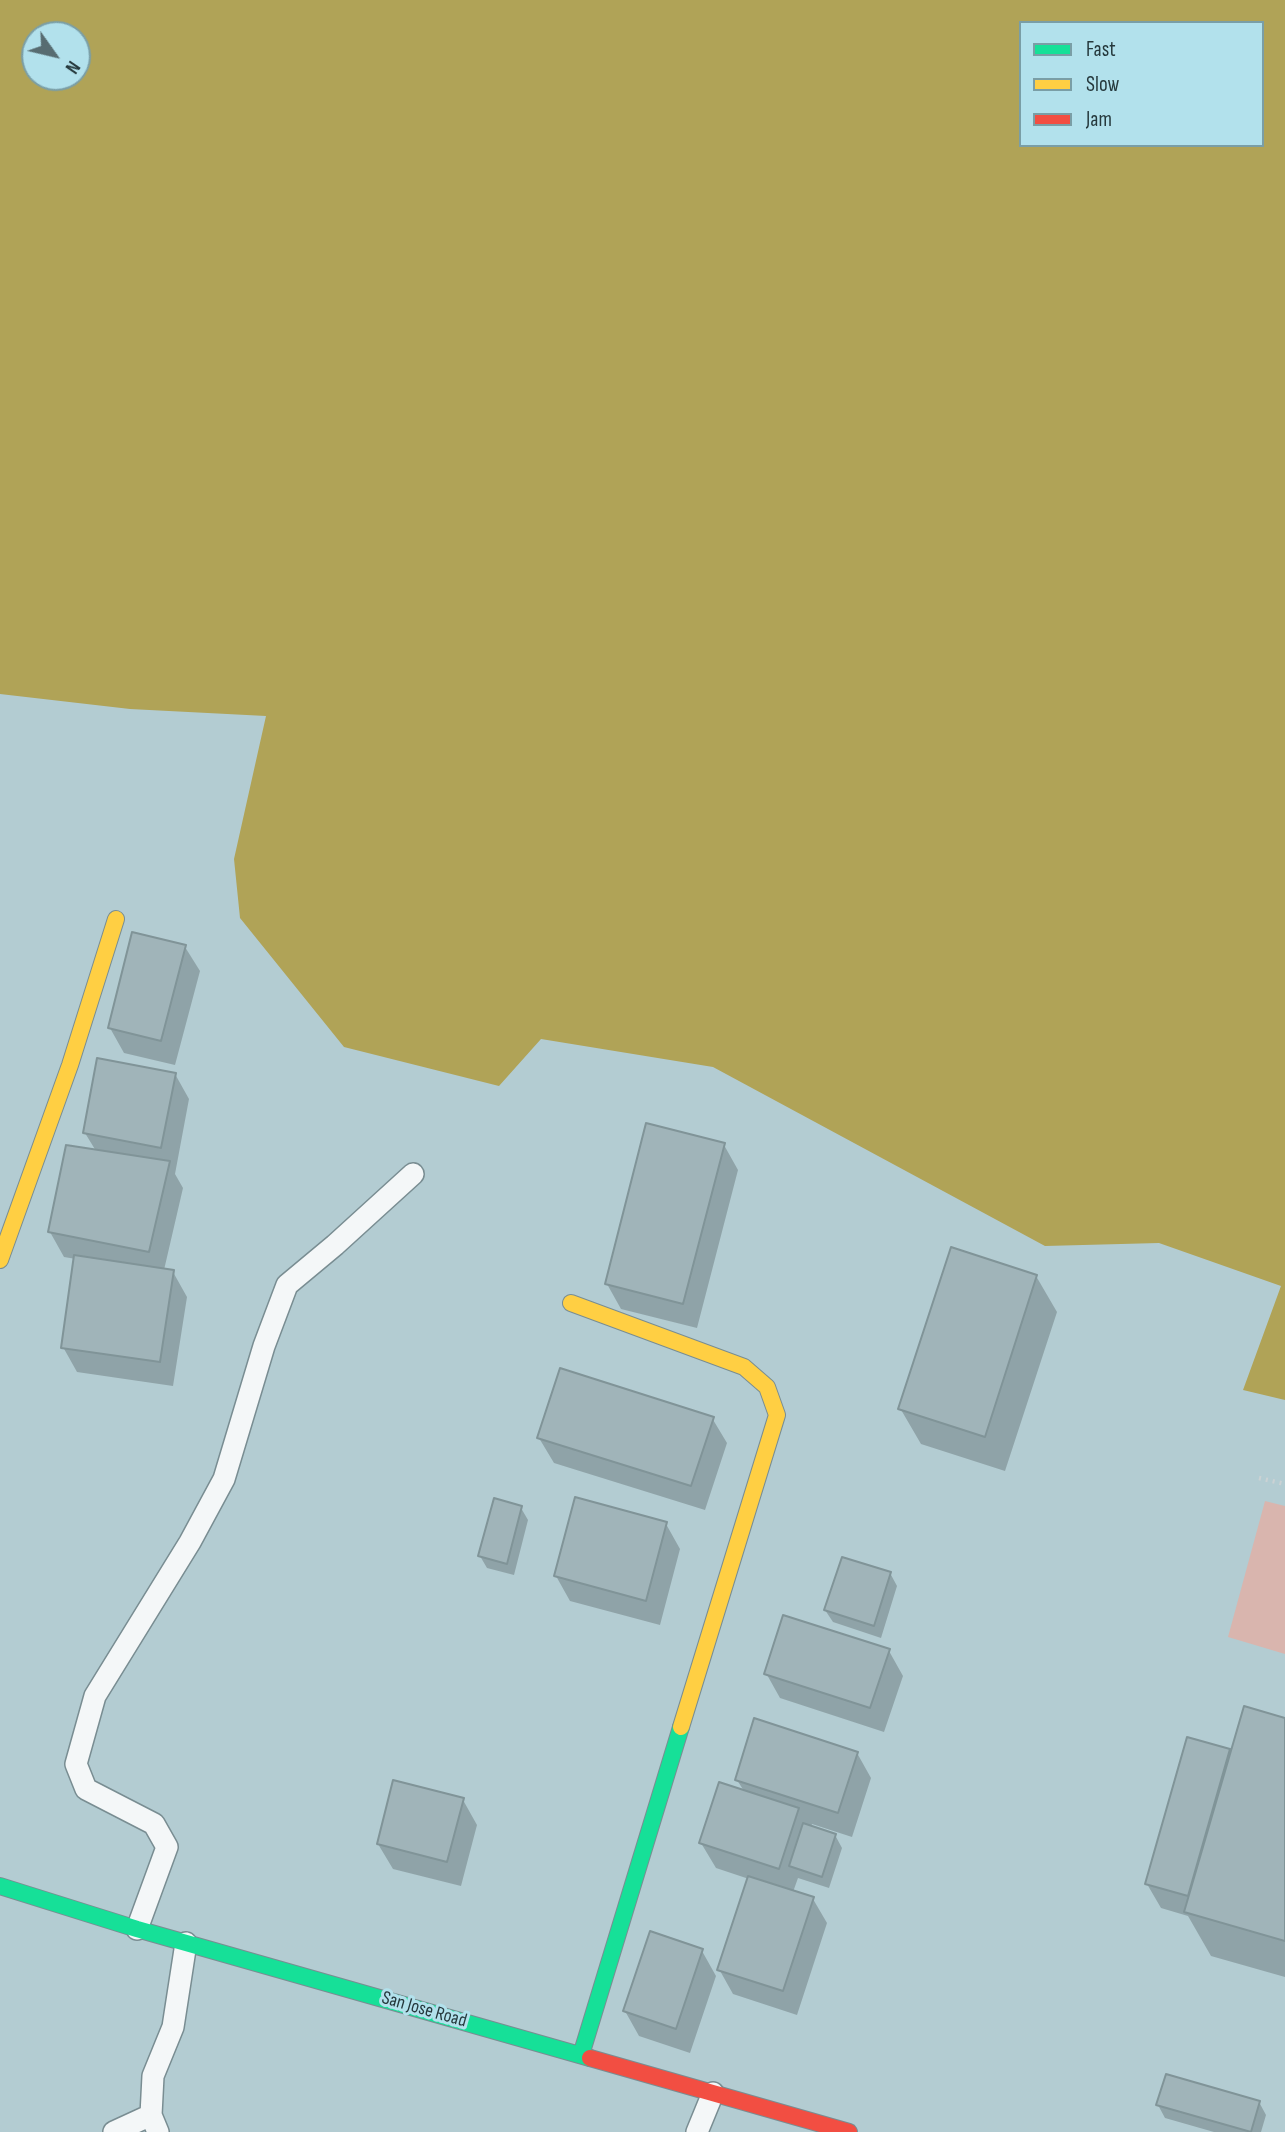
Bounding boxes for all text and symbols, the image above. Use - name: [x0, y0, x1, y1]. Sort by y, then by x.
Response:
- north arrow: [21, 21, 91, 91]
- legend: [1019, 21, 1264, 147]
- text: Fast: [1086, 37, 1116, 62]
- text: N: [60, 56, 85, 78]
- text: Slow: [1086, 72, 1119, 97]
- text: Jam: [1086, 107, 1112, 132]
- street label: San Jose Road: [379, 1987, 469, 2033]

